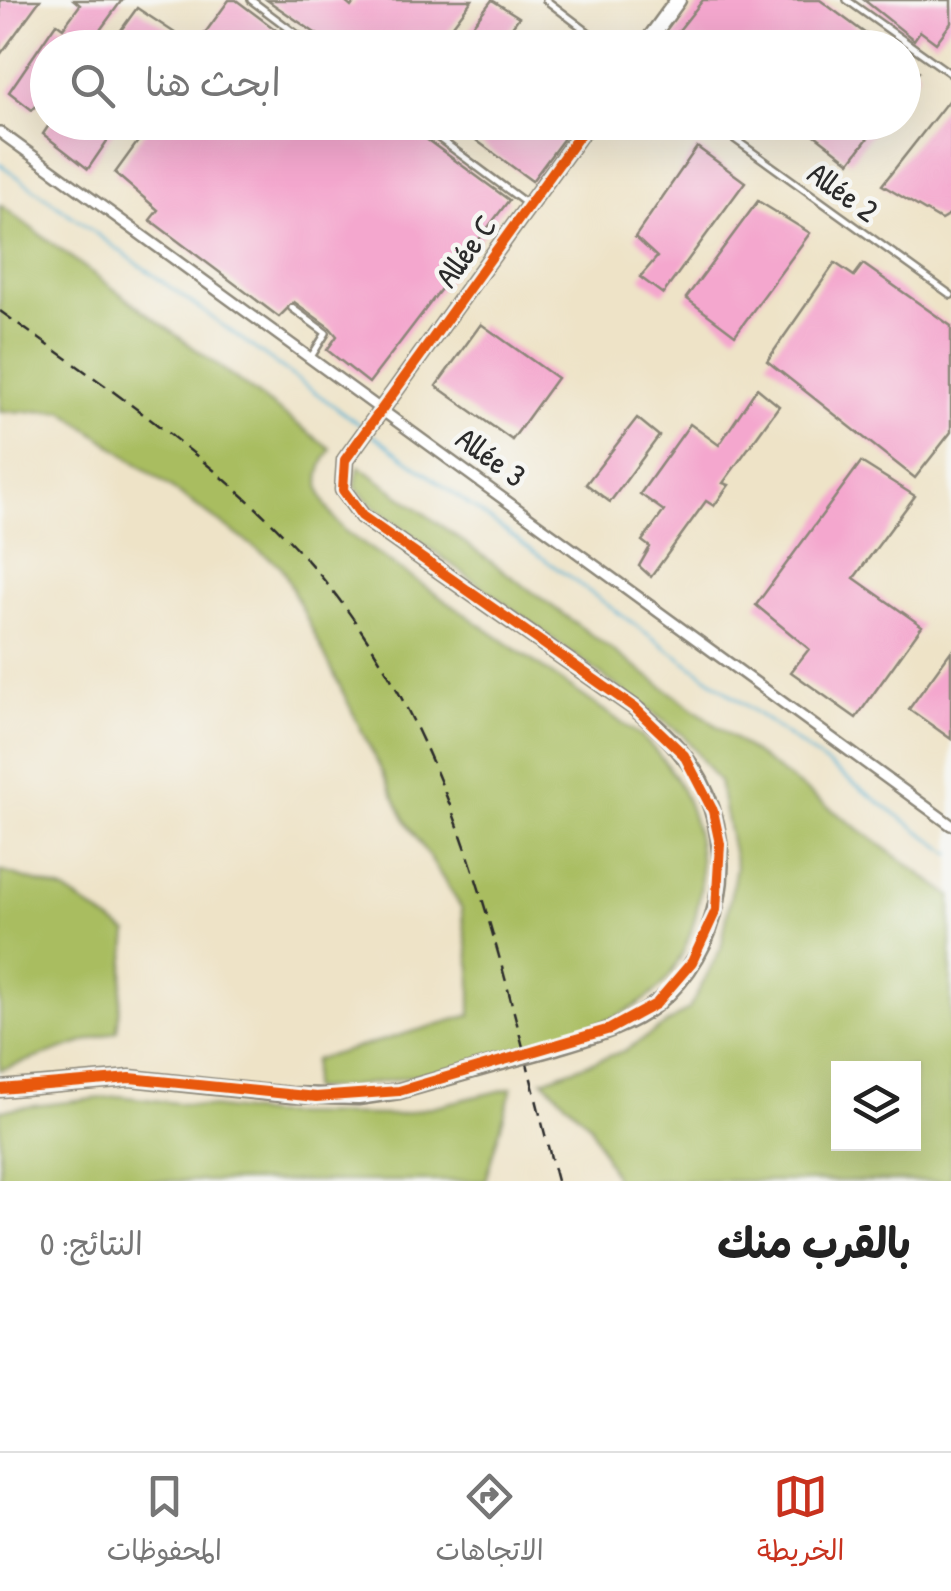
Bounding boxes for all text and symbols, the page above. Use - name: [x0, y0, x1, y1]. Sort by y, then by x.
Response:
- search box: [30, 30, 921, 140]
- text: ابحث هنا: [145, 56, 281, 108]
- icon: search: [65, 58, 120, 113]
- street label: Allée 2: [799, 152, 887, 232]
- street label: Allée C: [425, 206, 506, 296]
- street label: Allée 3: [448, 417, 535, 496]
- map controls: [831, 1061, 921, 1151]
- button: layers: [831, 1061, 921, 1151]
- text: بالقرب منك: [717, 1214, 911, 1271]
- text: النتائج: 0: [40, 1222, 143, 1265]
- tab: المحفوظات: [107, 1469, 222, 1575]
- tab: الاتجاهات: [435, 1469, 544, 1575]
- tab: الخريطة: [757, 1469, 844, 1575]

